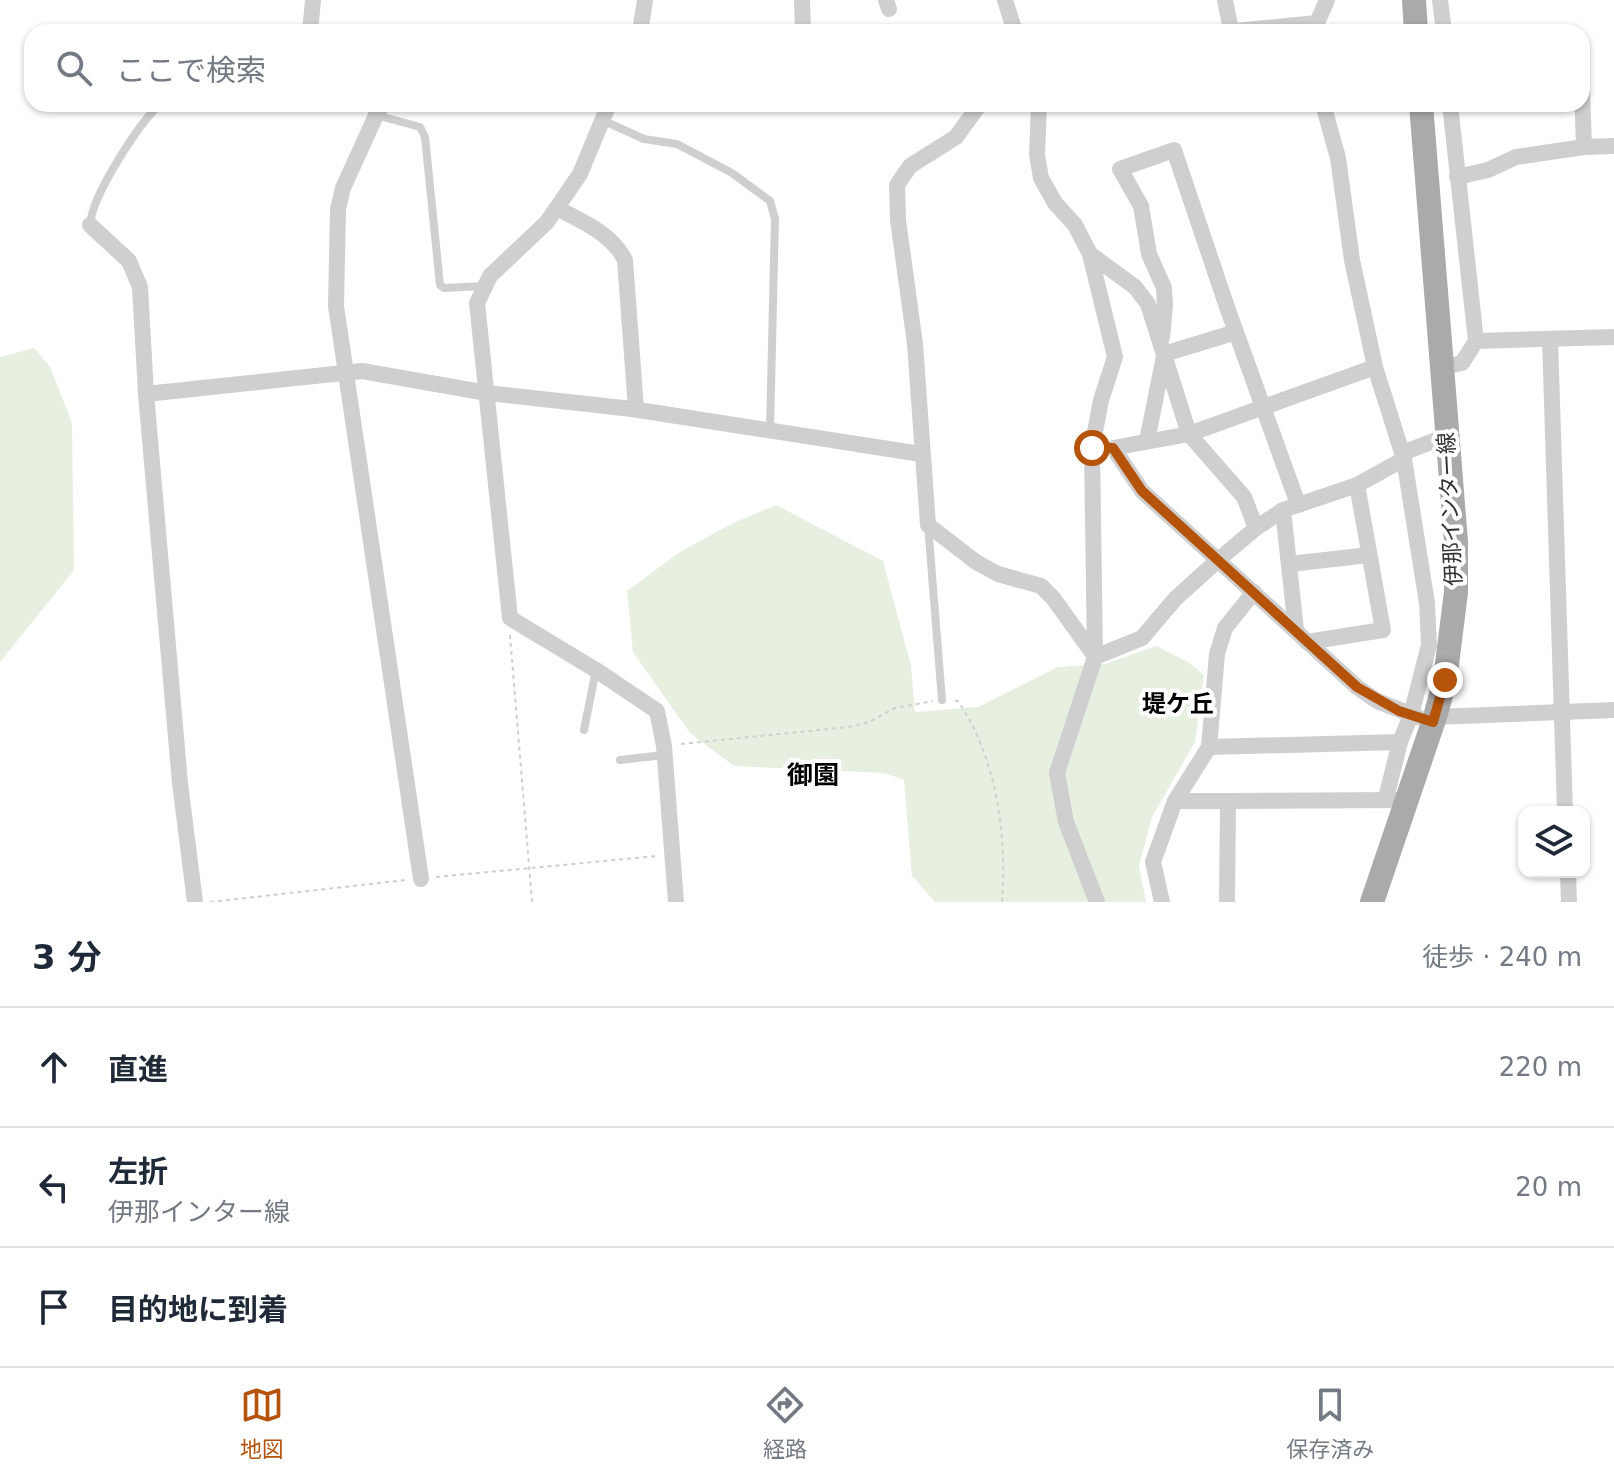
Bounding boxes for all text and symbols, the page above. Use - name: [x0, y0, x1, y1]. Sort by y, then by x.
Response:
- search box: [24, 24, 1590, 112]
- icon: search: [52, 46, 96, 90]
- text: ここで検索: [116, 53, 266, 88]
- route start: [1074, 430, 1110, 466]
- street label: 伊那インター線: [1433, 431, 1467, 587]
- route end: [1427, 662, 1463, 698]
- district label: 堤ケ丘: [1142, 690, 1214, 718]
- district label: 御園: [787, 760, 839, 790]
- map controls: [1518, 806, 1590, 878]
- button: layers: [1518, 806, 1590, 878]
- text: 3 分: [32, 937, 102, 977]
- text: 徒歩 · 240 m: [1422, 942, 1582, 972]
- icon: ahead: [32, 1045, 76, 1089]
- text: 直進: [108, 1052, 168, 1087]
- text: 220 m: [1499, 1052, 1582, 1082]
- text: 左折: [108, 1154, 168, 1189]
- icon: left: [32, 1165, 76, 1209]
- text: 20 m: [1515, 1172, 1582, 1202]
- text: 伊那インター線: [108, 1197, 290, 1227]
- icon: arrive: [32, 1285, 76, 1329]
- text: 目的地に到着: [108, 1292, 288, 1327]
- tab: 地図: [240, 1383, 284, 1463]
- tab: 経路: [763, 1383, 807, 1463]
- tab: 保存済み: [1286, 1383, 1374, 1463]

